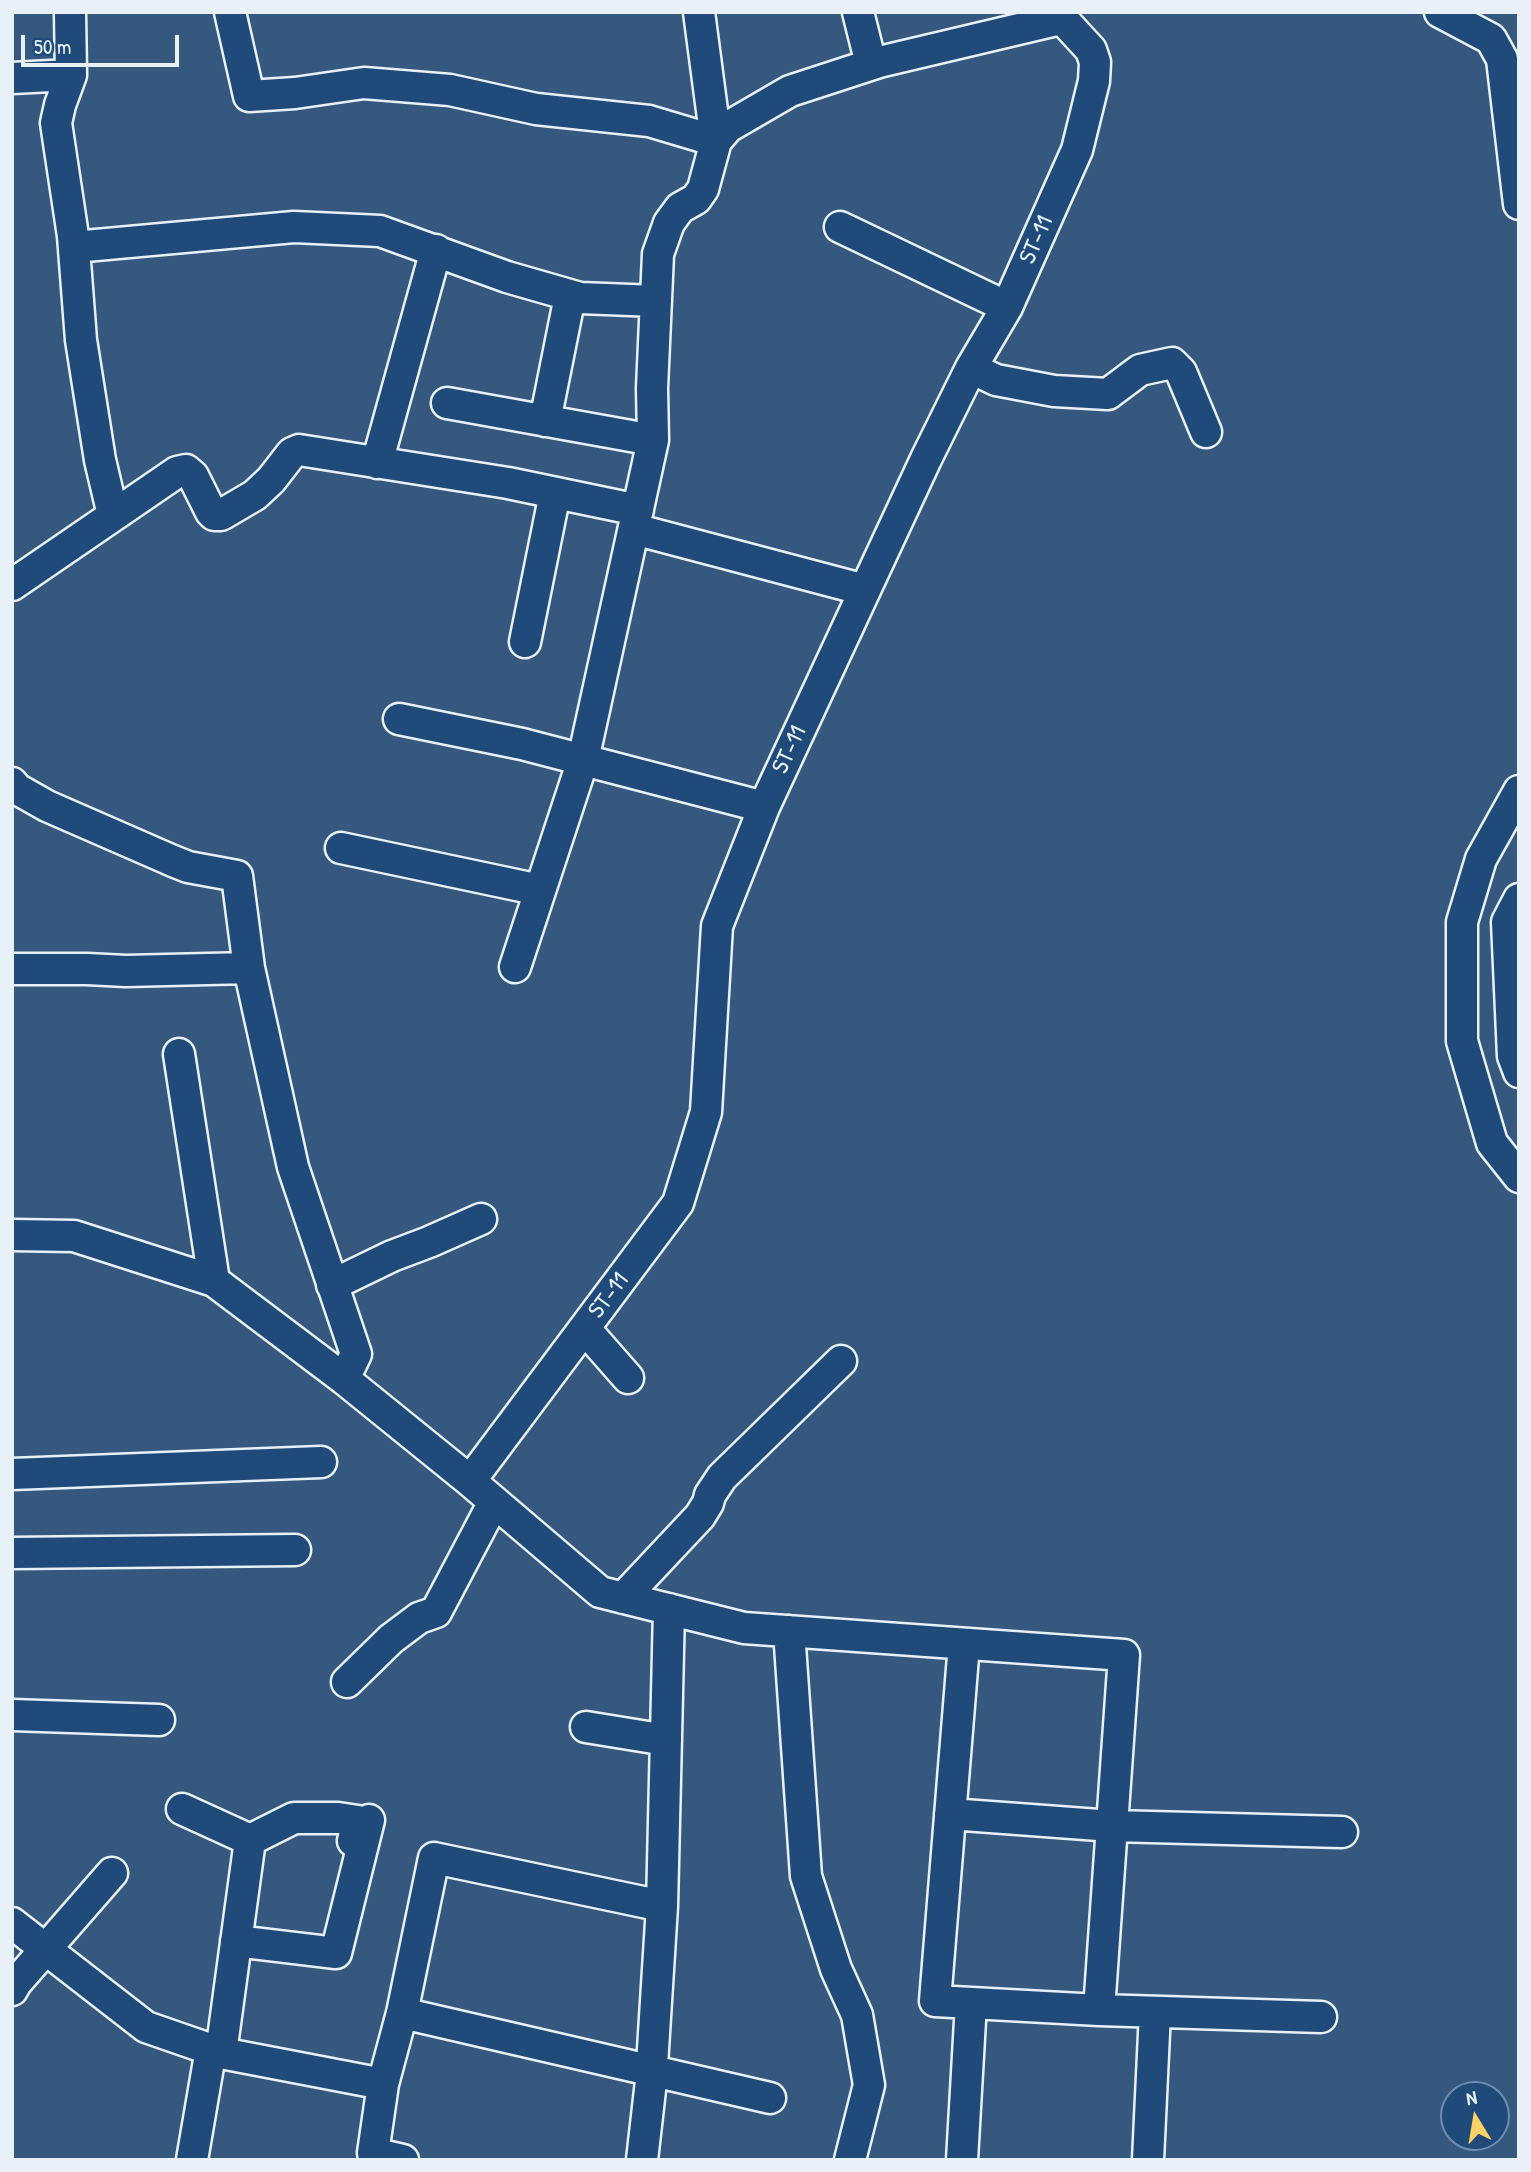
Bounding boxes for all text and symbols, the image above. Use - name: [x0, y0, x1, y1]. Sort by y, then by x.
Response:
- scale bar: [24, 21, 182, 65]
- text: 50 m: [34, 32, 71, 61]
- street label: ST-11: [1014, 212, 1060, 268]
- street label: ST-11: [767, 722, 813, 778]
- street label: ST-11: [583, 1268, 635, 1324]
- north arrow: [1440, 2081, 1510, 2151]
- text: N: [1464, 2084, 1479, 2111]

